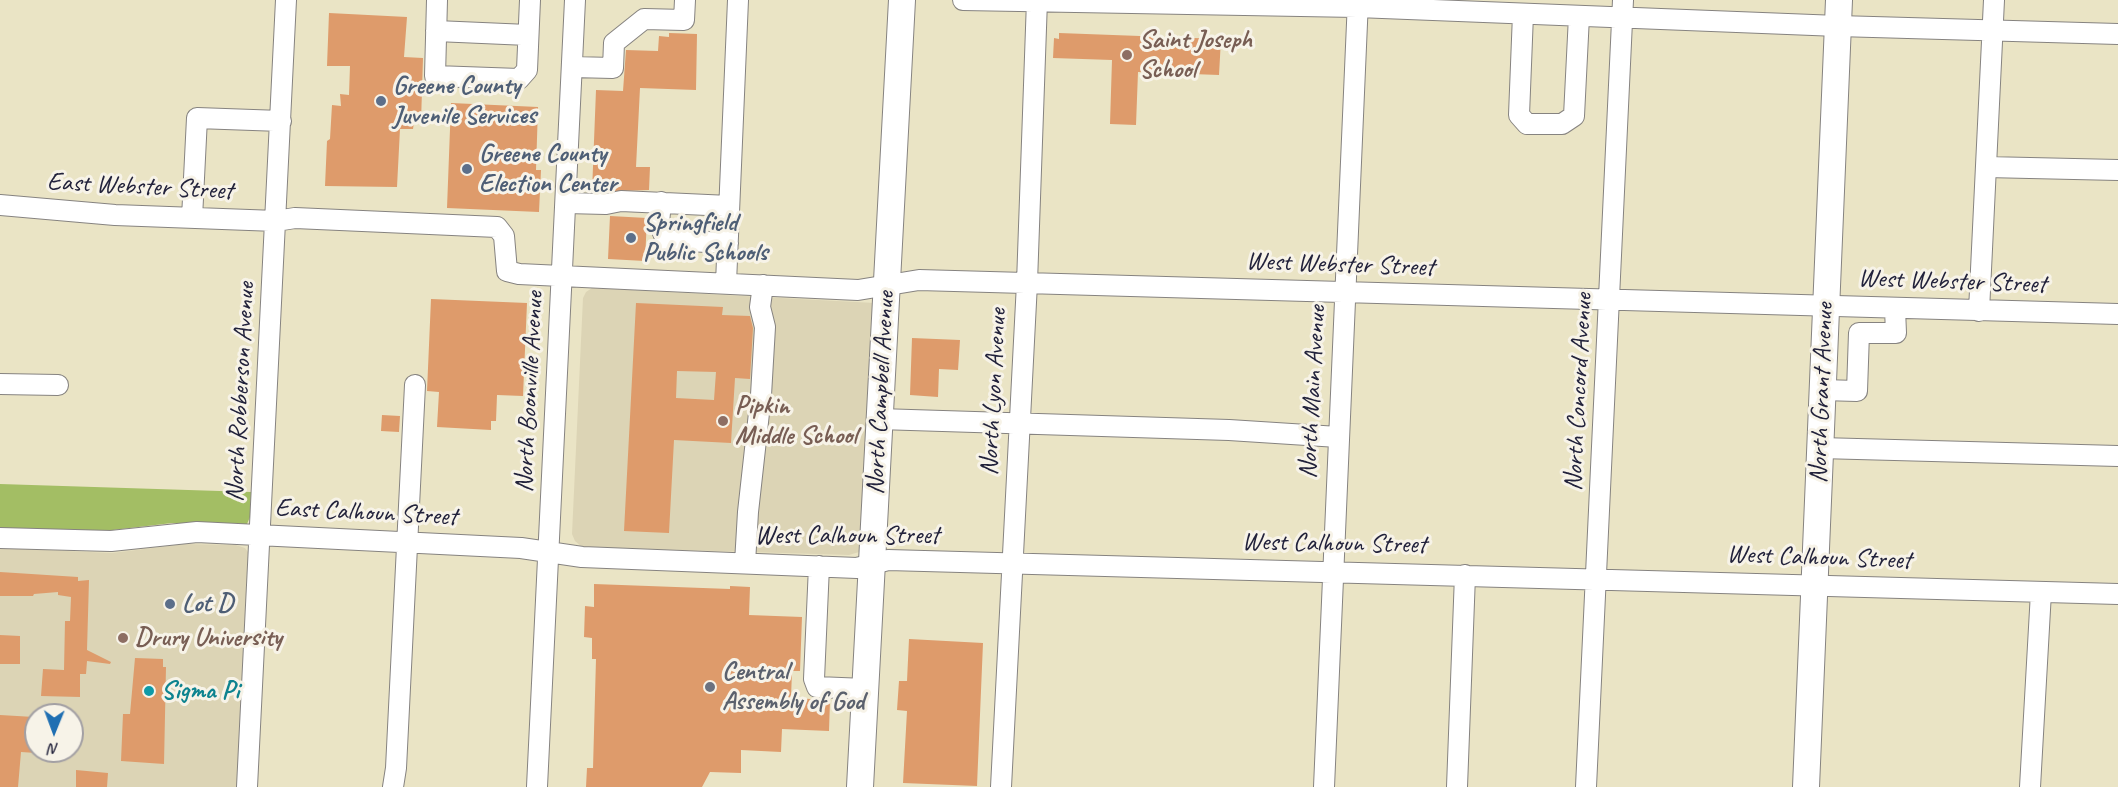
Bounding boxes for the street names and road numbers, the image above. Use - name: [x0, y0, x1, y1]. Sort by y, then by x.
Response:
- street label: East Webster Street: [46, 167, 234, 207]
- street label: West Webster Street: [1245, 246, 1435, 284]
- street label: West Webster Street: [1857, 263, 2047, 301]
- street label: North Robberson Avenue: [220, 281, 262, 503]
- street label: North Boonville Avenue: [509, 291, 551, 493]
- street label: North Campbell Avenue: [860, 291, 902, 495]
- street label: North Concord Avenue: [1558, 292, 1600, 492]
- street label: North Grant Avenue: [1803, 302, 1841, 484]
- street label: North Main Avenue: [1293, 305, 1333, 479]
- street label: North Lyon Avenue: [974, 308, 1014, 476]
- street label: East Calhoun Street: [274, 493, 458, 533]
- street label: West Calhoun Street: [755, 520, 939, 552]
- street label: West Calhoun Street: [1242, 527, 1426, 561]
- street label: West Calhoun Street: [1726, 539, 1912, 577]

